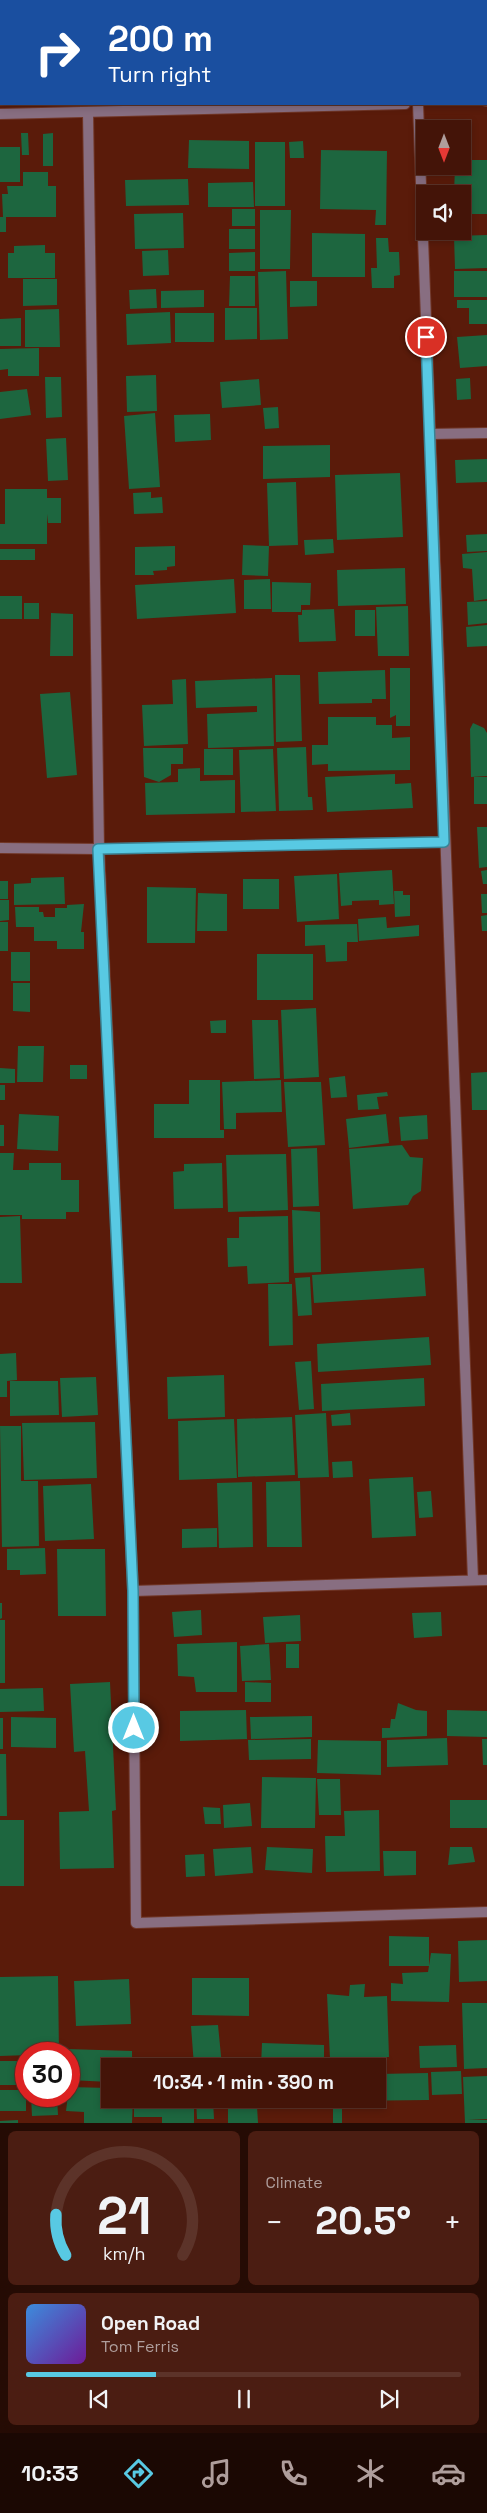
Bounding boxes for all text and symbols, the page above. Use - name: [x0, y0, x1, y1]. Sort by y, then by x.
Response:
- text: 200 m: [108, 17, 213, 61]
- icon: right: [25, 20, 90, 85]
- text: Turn right: [108, 60, 211, 88]
- north arrow: [416, 120, 471, 175]
- map controls: [416, 120, 471, 240]
- button: sound: [416, 185, 471, 240]
- pin: [405, 316, 447, 358]
- icon: arrive: [412, 323, 440, 351]
- position arrow: [107, 1701, 159, 1753]
- speed limit sign: 30: [15, 2042, 80, 2107]
- text: 10:34 · 1 min · 390 m: [153, 2070, 334, 2095]
- text: Climate: [266, 2172, 323, 2193]
- text: 21: [97, 2183, 151, 2249]
- text: 20.5°: [315, 2197, 411, 2245]
- text: −: [266, 2204, 283, 2240]
- text: +: [444, 2204, 461, 2240]
- text: km/h: [102, 2242, 145, 2265]
- text: Open Road: [101, 2311, 200, 2336]
- text: Tom Ferris: [101, 2336, 179, 2357]
- icon: previous: [85, 2385, 113, 2413]
- icon: pause: [230, 2385, 258, 2413]
- icon: next: [375, 2385, 403, 2413]
- icon: directions: [121, 2456, 156, 2491]
- icon: music: [199, 2456, 234, 2491]
- icon: phone: [276, 2456, 311, 2491]
- icon: climate: [353, 2456, 388, 2491]
- icon: car: [431, 2456, 466, 2491]
- text: 10:33: [21, 2459, 79, 2487]

